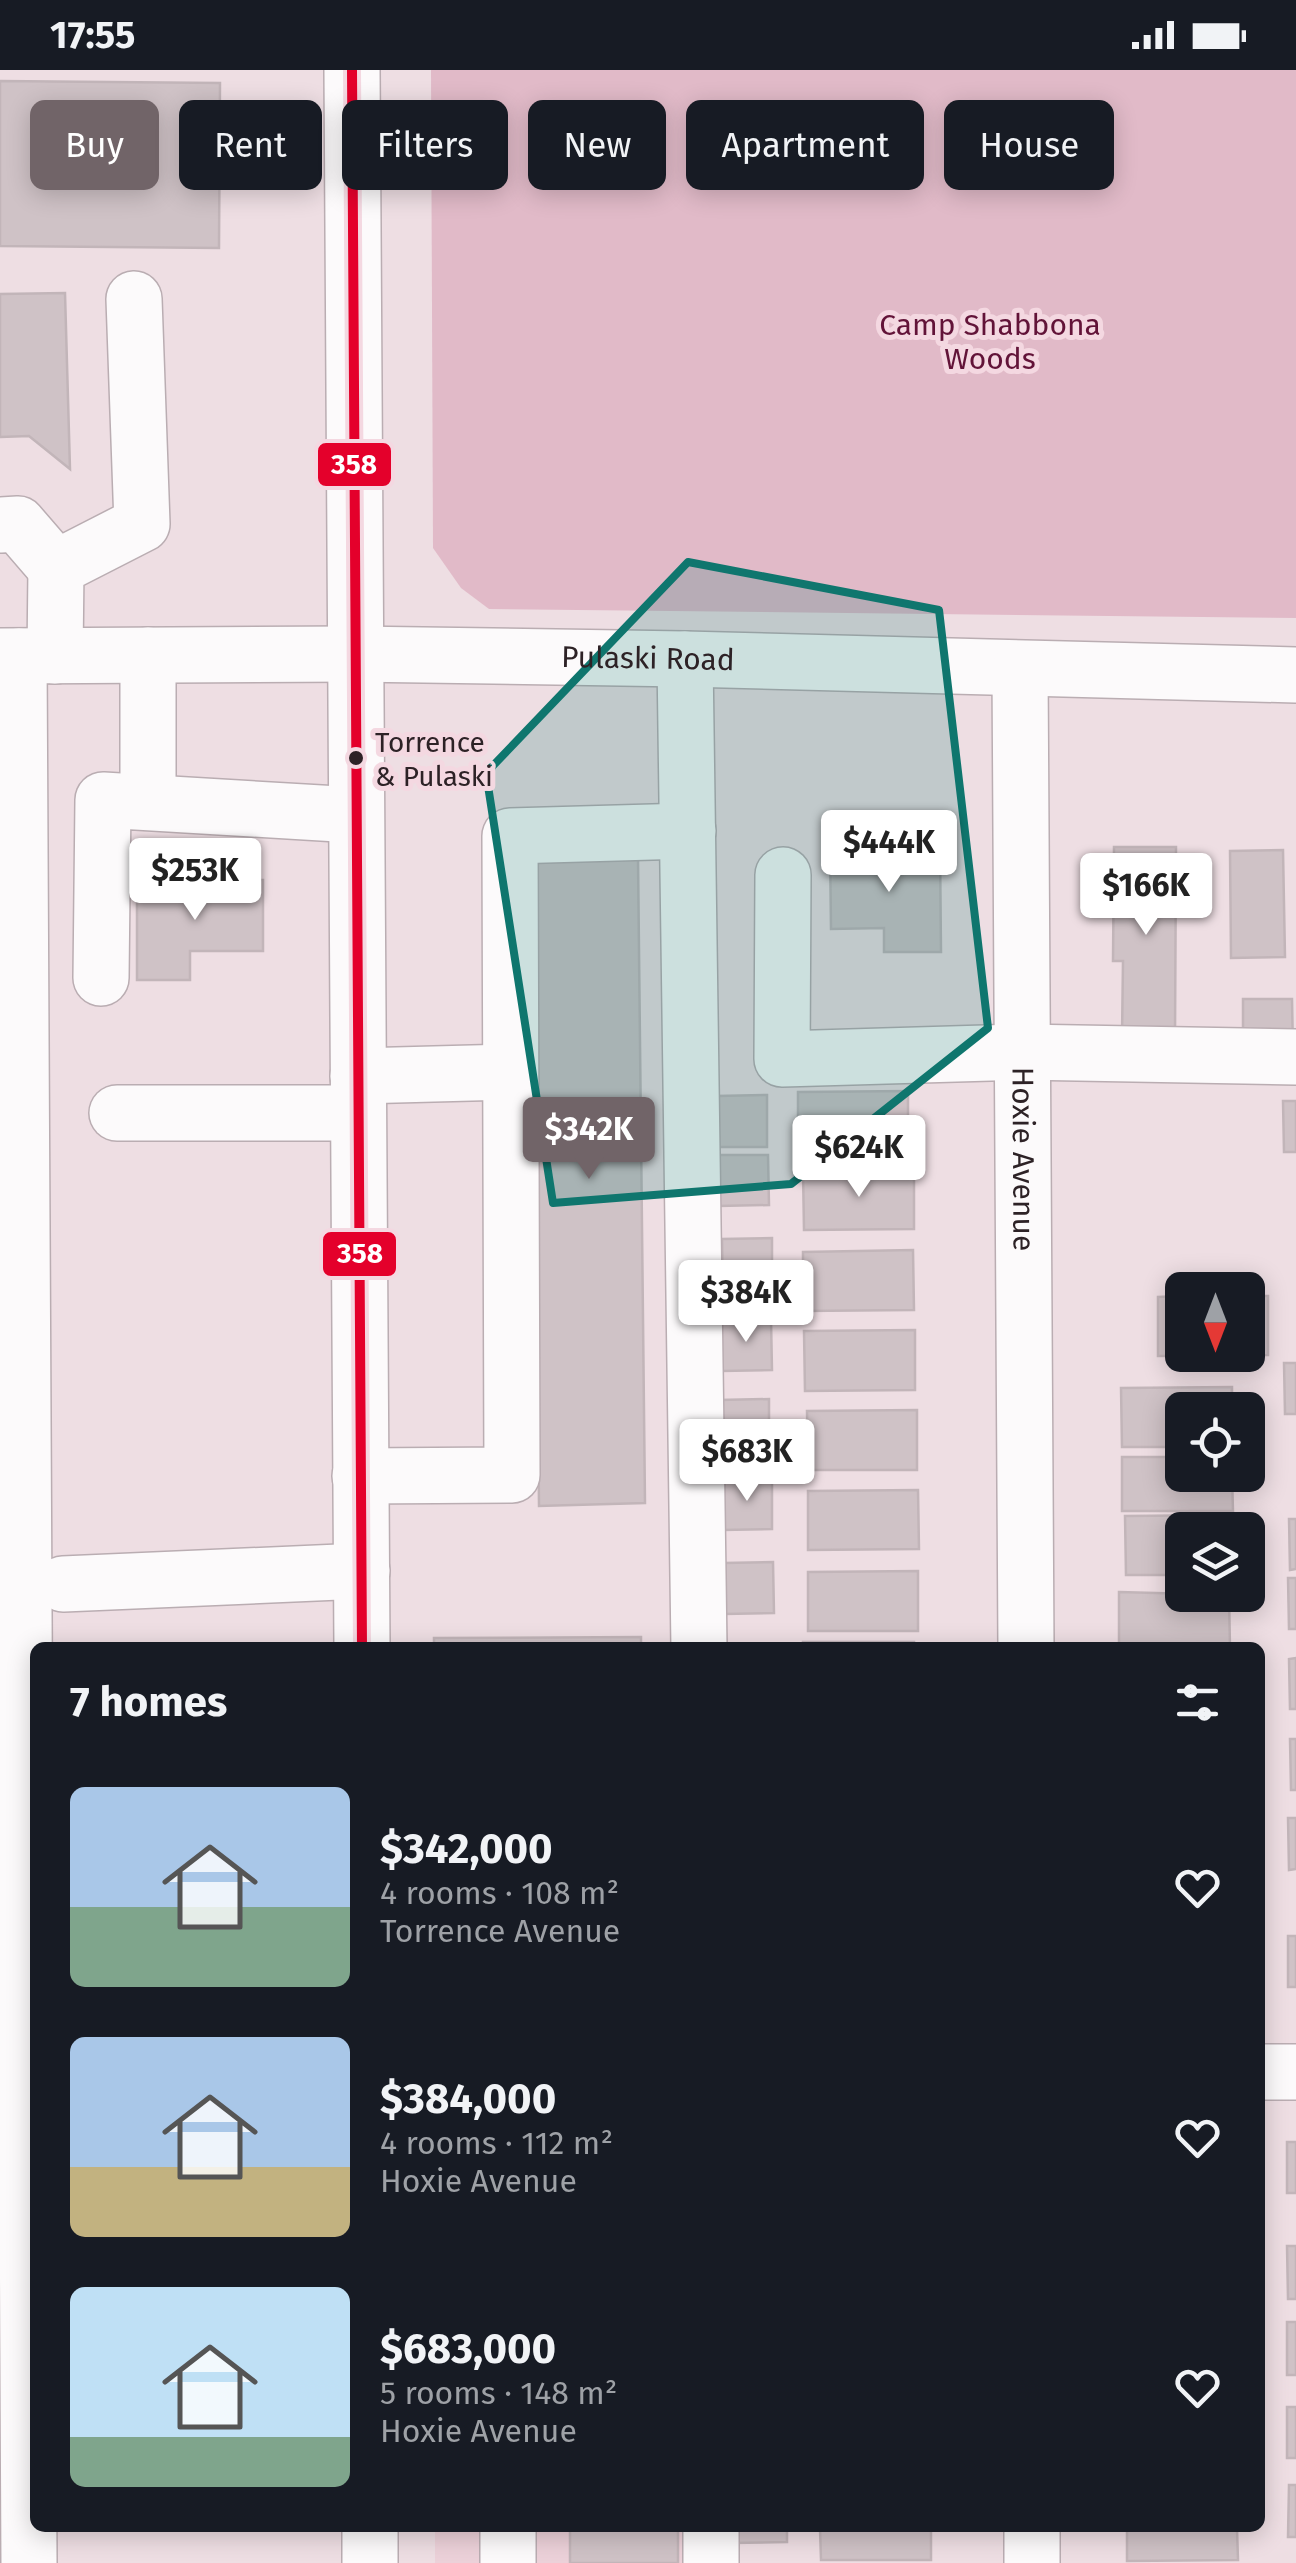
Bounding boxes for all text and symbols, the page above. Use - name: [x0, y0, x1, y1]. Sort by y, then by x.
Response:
- text: 17:55: [50, 12, 135, 58]
- chip: Buy: [30, 100, 159, 190]
- chip: Rent: [179, 100, 322, 190]
- chip: Filters: [342, 100, 508, 190]
- chip: New: [528, 100, 666, 190]
- chip: Apartment: [686, 100, 924, 190]
- chip: House: [944, 100, 1114, 190]
- park label: Camp Shabbona Woods: [879, 307, 1101, 377]
- line badge: 358: [316, 441, 393, 488]
- text: 358: [330, 448, 377, 481]
- street label: Pulaski Road: [561, 639, 735, 678]
- place label: Torrence & Pulaski: [375, 726, 493, 793]
- marker: Torrence & Pulaski: [346, 748, 366, 768]
- pin: $444K: [819, 810, 959, 895]
- text: $444K: [843, 823, 935, 861]
- pin: $253K: [125, 838, 265, 923]
- text: $253K: [151, 851, 239, 889]
- pin: $166K: [1076, 853, 1216, 938]
- text: $166K: [1102, 866, 1190, 904]
- street label: Hoxie Avenue: [1004, 1067, 1042, 1251]
- pin: $342K: [519, 1097, 659, 1182]
- text: $342K: [545, 1110, 633, 1148]
- pin: $624K: [789, 1115, 929, 1200]
- text: $624K: [814, 1128, 904, 1166]
- line badge: 358: [321, 1230, 398, 1278]
- text: 358: [336, 1237, 383, 1270]
- pin: $384K: [676, 1260, 816, 1345]
- north arrow: [1165, 1272, 1265, 1372]
- map controls: [1165, 1272, 1265, 1612]
- text: $384K: [700, 1273, 792, 1311]
- button: locate: [1165, 1392, 1265, 1492]
- pin: $683K: [677, 1419, 817, 1504]
- text: $683K: [701, 1432, 793, 1470]
- button: layers: [1165, 1512, 1265, 1612]
- icon: filters: [1170, 1675, 1225, 1730]
- text: 7 homes: [70, 1677, 227, 1727]
- text: $342,000: [380, 1824, 553, 1874]
- icon: home: [150, 1827, 270, 1947]
- icon: heart: [1170, 1860, 1225, 1915]
- text: 4 rooms · 108 m²: [380, 1874, 619, 1912]
- text: Torrence Avenue: [380, 1912, 620, 1950]
- text: $384,000: [380, 2074, 556, 2124]
- icon: home: [150, 2077, 270, 2197]
- icon: heart: [1170, 2110, 1225, 2165]
- text: 4 rooms · 112 m²: [380, 2124, 613, 2162]
- text: Hoxie Avenue: [380, 2162, 577, 2200]
- text: $683,000: [380, 2324, 556, 2374]
- icon: home: [150, 2327, 270, 2447]
- icon: heart: [1170, 2360, 1225, 2415]
- text: 5 rooms · 148 m²: [380, 2374, 617, 2412]
- text: Hoxie Avenue: [380, 2412, 577, 2450]

